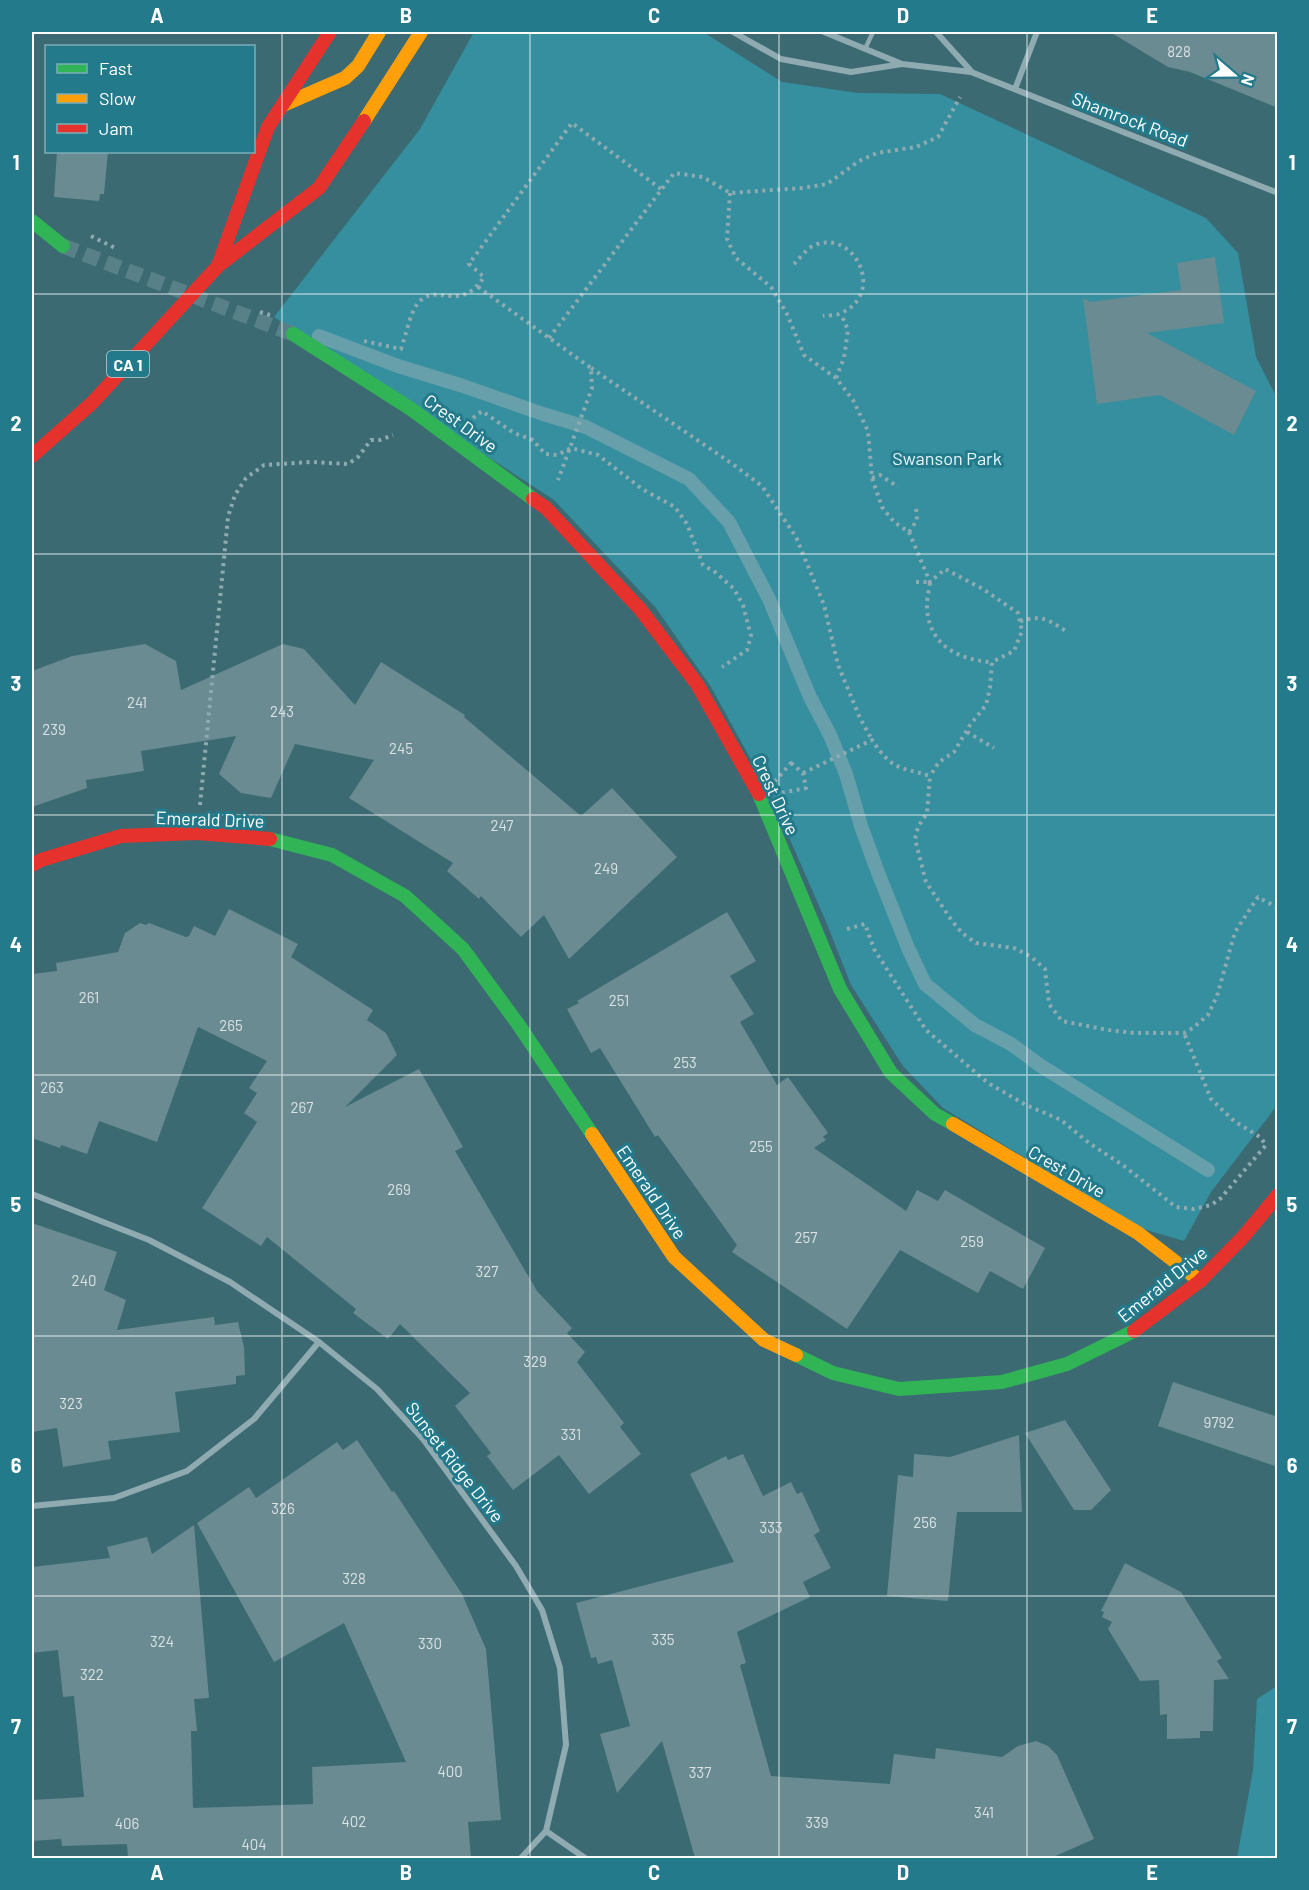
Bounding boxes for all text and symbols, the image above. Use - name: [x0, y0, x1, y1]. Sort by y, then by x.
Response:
- text: A: [150, 3, 164, 27]
- text: B: [400, 3, 412, 27]
- text: C: [648, 3, 660, 27]
- text: D: [897, 3, 909, 27]
- text: E: [1146, 3, 1158, 27]
- house number: 828: [1167, 42, 1191, 60]
- legend: [45, 45, 255, 153]
- north arrow: [1204, 45, 1264, 105]
- text: Fast: [99, 57, 133, 79]
- text: N: [1238, 72, 1259, 89]
- text: Slow: [99, 87, 136, 109]
- street label: Shamrock Road: [1069, 87, 1191, 151]
- text: Jam: [99, 117, 133, 139]
- text: 1: [12, 150, 20, 174]
- text: 1: [1288, 150, 1296, 174]
- road number: CA 1: [107, 351, 149, 377]
- street label: Crest Drive: [420, 389, 502, 457]
- text: 2: [10, 411, 22, 435]
- text: 2: [1286, 411, 1298, 435]
- park label: Swanson Park: [892, 447, 1002, 469]
- text: 3: [11, 671, 21, 695]
- text: 3: [1287, 671, 1297, 695]
- house number: 241: [127, 693, 147, 711]
- house number: 243: [270, 702, 294, 720]
- house number: 239: [42, 720, 66, 738]
- house number: 245: [389, 739, 413, 757]
- street label: Crest Drive: [748, 752, 804, 838]
- street label: Emerald Drive: [155, 806, 265, 832]
- house number: 247: [491, 816, 513, 834]
- house number: 249: [594, 859, 618, 877]
- text: 4: [10, 932, 22, 956]
- text: 4: [1286, 932, 1298, 956]
- house number: 261: [79, 988, 99, 1006]
- house number: 251: [609, 991, 629, 1009]
- house number: 265: [219, 1016, 243, 1034]
- house number: 253: [673, 1053, 697, 1071]
- house number: 263: [40, 1078, 64, 1096]
- house number: 267: [291, 1098, 313, 1116]
- house number: 255: [749, 1137, 773, 1155]
- street label: Crest Drive: [1024, 1140, 1110, 1202]
- street label: Emerald Drive: [613, 1141, 691, 1243]
- house number: 269: [387, 1180, 411, 1198]
- text: 5: [11, 1192, 22, 1216]
- text: 5: [1287, 1192, 1298, 1216]
- house number: 257: [795, 1228, 817, 1246]
- house number: 259: [960, 1232, 984, 1250]
- street label: Emerald Drive: [1113, 1241, 1211, 1327]
- house number: 327: [476, 1262, 498, 1280]
- house number: 240: [72, 1271, 96, 1289]
- house number: 329: [523, 1352, 547, 1370]
- house number: 323: [59, 1394, 83, 1412]
- street label: Sunset Ridge Drive: [401, 1397, 509, 1527]
- house number: 9792: [1204, 1413, 1234, 1431]
- house number: 331: [561, 1425, 581, 1443]
- text: 6: [11, 1453, 22, 1477]
- text: 6: [1287, 1453, 1298, 1477]
- house number: 326: [271, 1499, 295, 1517]
- house number: 256: [913, 1513, 937, 1531]
- house number: 333: [759, 1518, 783, 1536]
- house number: 328: [342, 1569, 366, 1587]
- house number: 335: [651, 1630, 675, 1648]
- house number: 324: [150, 1632, 174, 1650]
- house number: 330: [418, 1634, 442, 1652]
- house number: 322: [80, 1665, 104, 1683]
- text: 7: [11, 1714, 21, 1738]
- text: 7: [1287, 1714, 1297, 1738]
- house number: 400: [437, 1762, 463, 1780]
- house number: 337: [689, 1763, 711, 1781]
- house number: 341: [974, 1803, 994, 1821]
- house number: 402: [342, 1812, 366, 1830]
- house number: 339: [805, 1813, 829, 1831]
- house number: 406: [115, 1814, 139, 1832]
- house number: 404: [241, 1835, 267, 1853]
- text: A: [150, 1860, 164, 1884]
- text: B: [400, 1860, 412, 1884]
- text: C: [648, 1860, 660, 1884]
- text: D: [897, 1860, 909, 1884]
- text: E: [1146, 1860, 1158, 1884]

